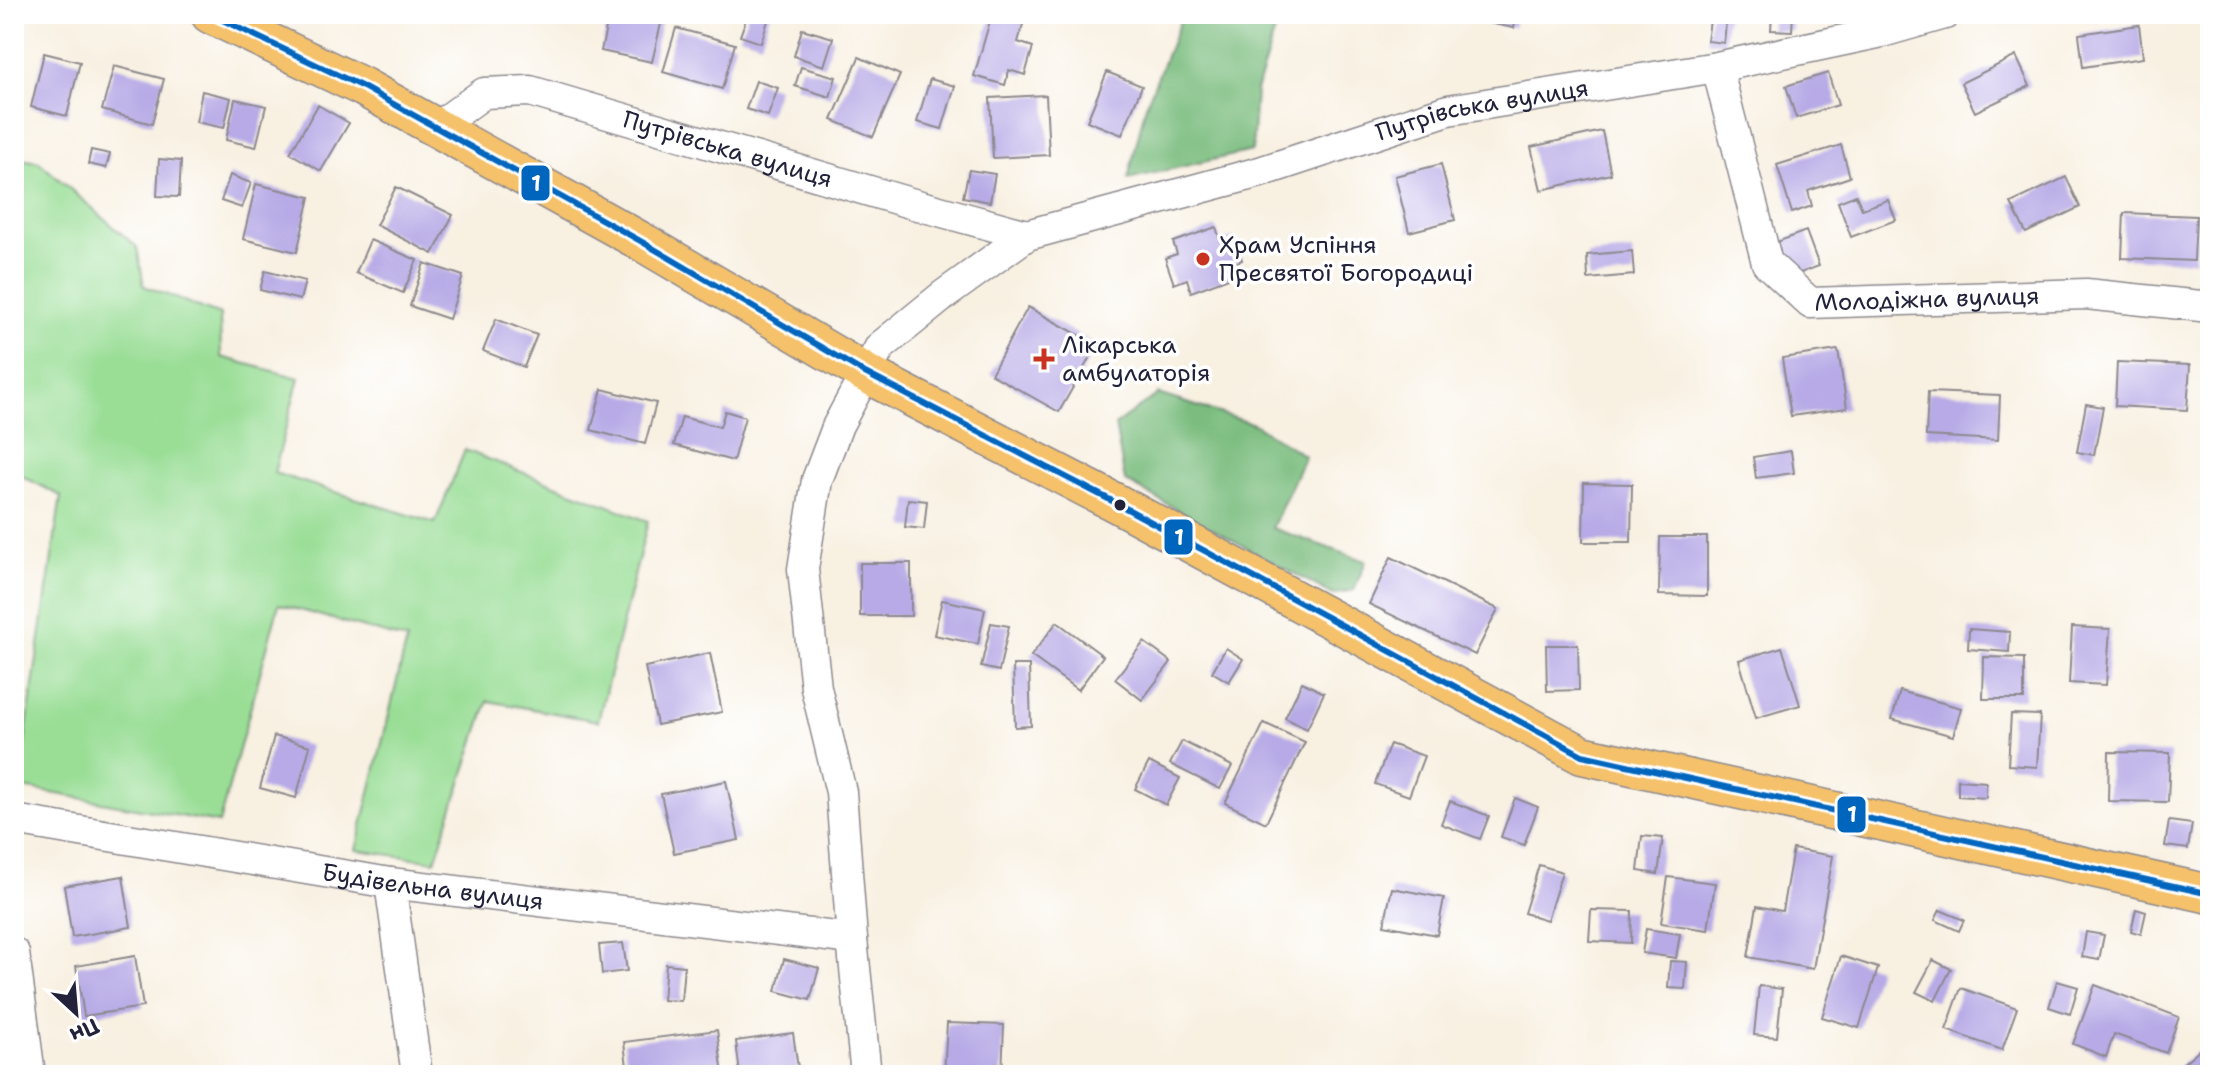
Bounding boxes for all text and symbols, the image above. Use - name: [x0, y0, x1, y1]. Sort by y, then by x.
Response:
- street label: Путрівська вулиця: [1372, 72, 1591, 149]
- street label: Путрівська вулиця: [619, 103, 836, 195]
- line badge: 1: [520, 164, 551, 202]
- text: 1: [531, 169, 541, 198]
- place label: Храм Успіння Пресвятої Богородиці: [1219, 229, 1473, 289]
- marker: Храм Успіння Пресвятої Богородиці: [1194, 250, 1212, 268]
- street label: Молодіжна вулиця: [1814, 280, 2040, 319]
- place label: Лікарська амбулаторія: [1062, 329, 1210, 389]
- marker: Лікарська амбулаторія: [1033, 348, 1055, 370]
- unlabelled marker: [1112, 497, 1128, 513]
- line badge: 1: [1163, 518, 1194, 556]
- text: 1: [1174, 523, 1184, 552]
- line badge: 1: [1836, 795, 1867, 834]
- text: 1: [1847, 800, 1857, 829]
- street label: Будівельна вулиця: [319, 856, 545, 917]
- north arrow: [36, 973, 116, 1053]
- text: Пн: [65, 1011, 104, 1050]

